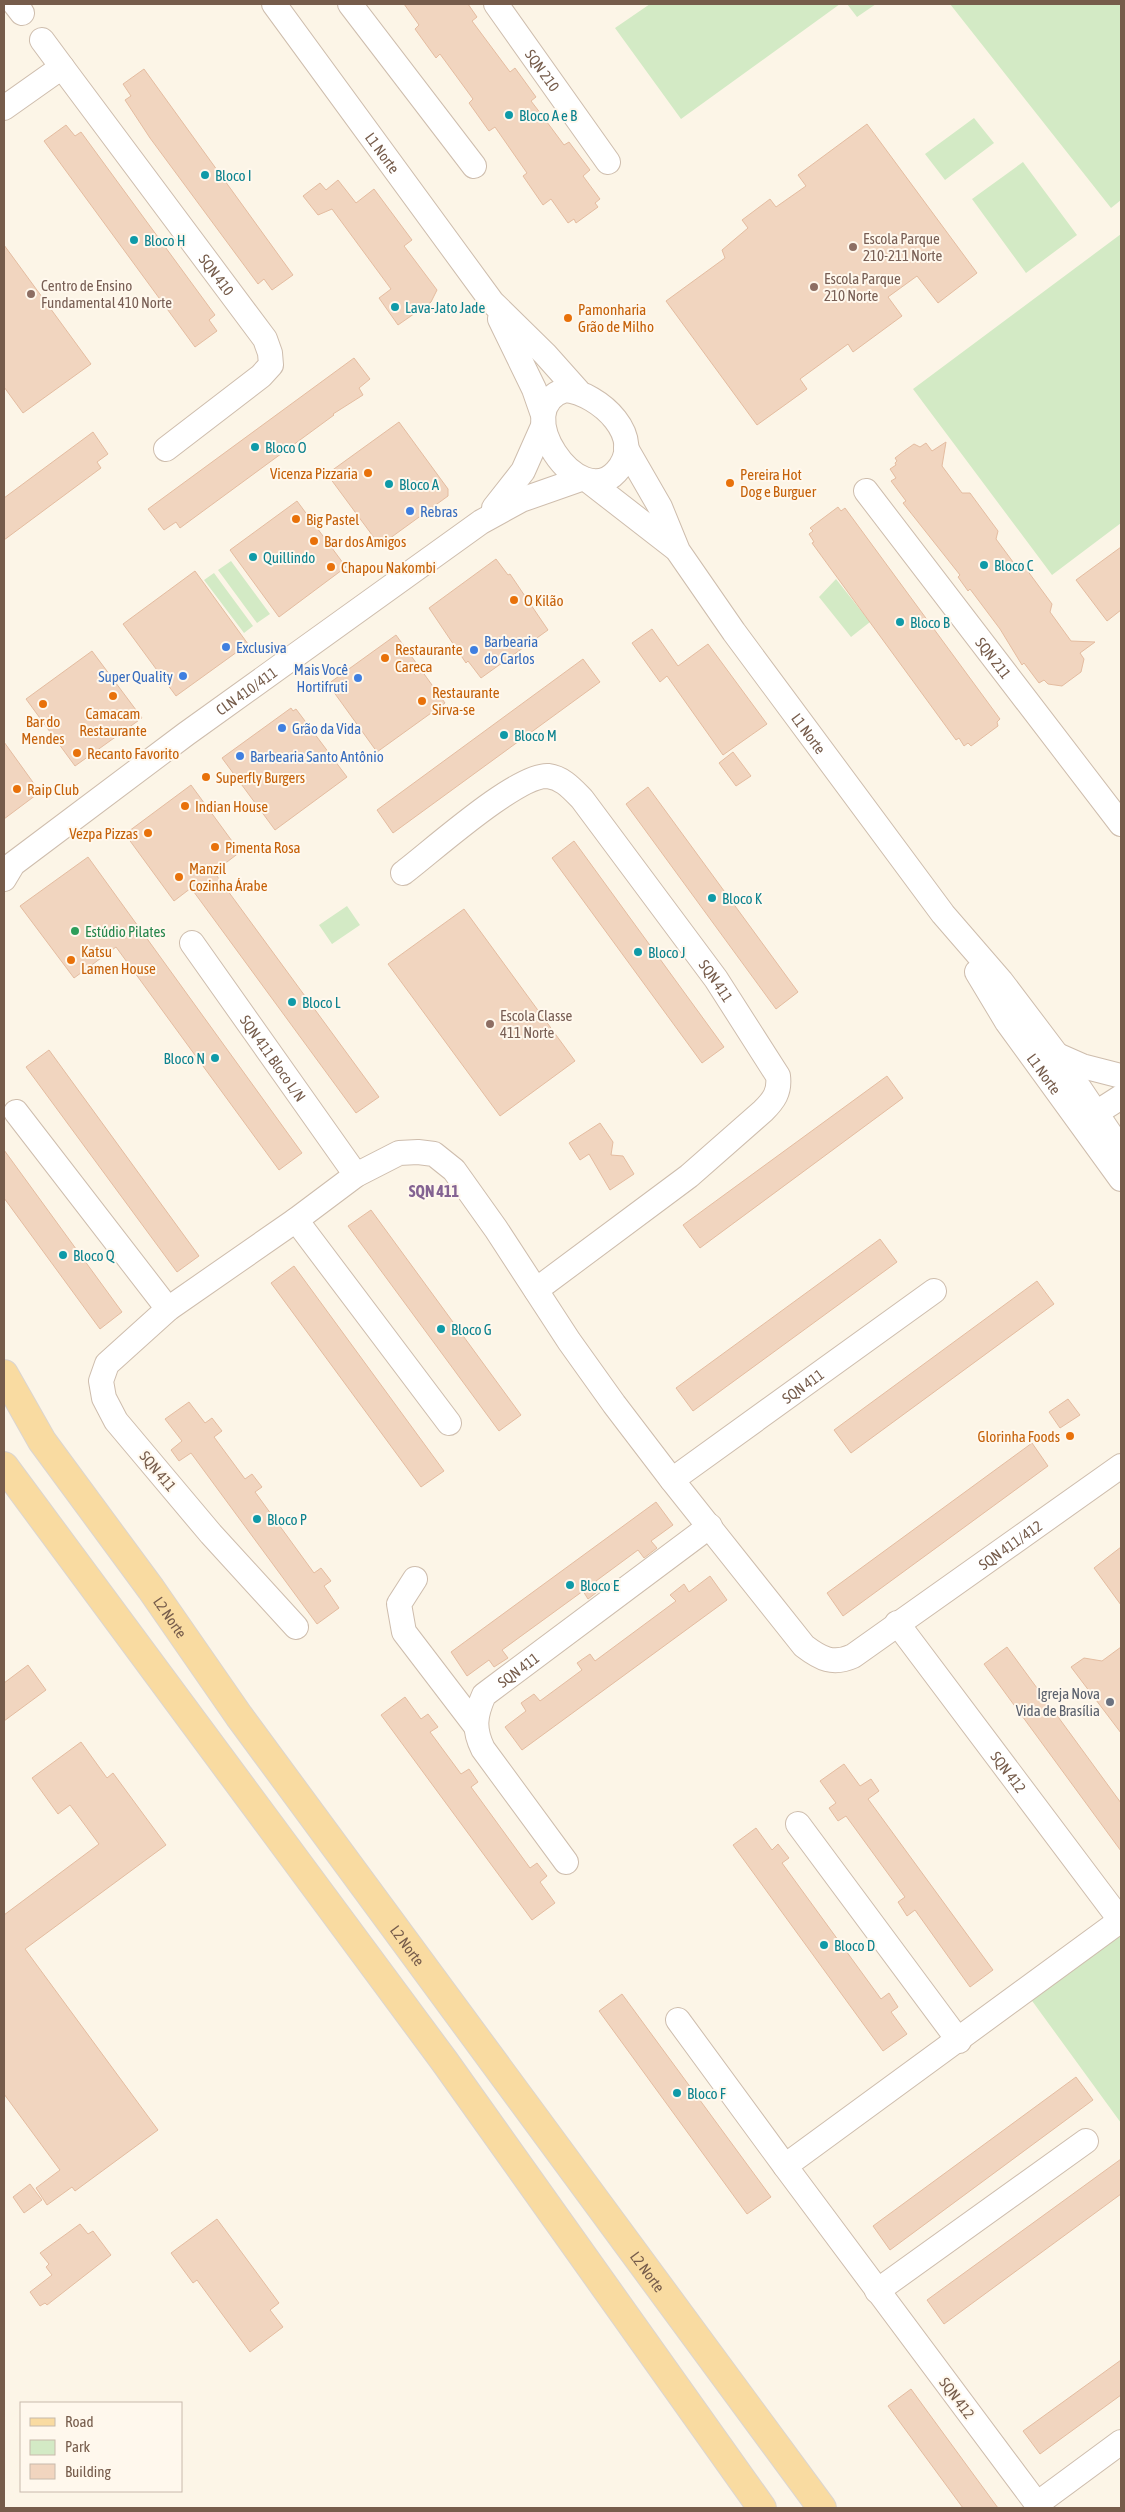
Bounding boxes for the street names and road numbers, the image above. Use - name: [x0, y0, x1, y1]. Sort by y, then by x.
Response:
- street label: SQN 210: [522, 46, 563, 94]
- street label: L1 Norte: [362, 129, 403, 176]
- street label: SQN 410: [196, 251, 238, 299]
- street label: SQN 211: [973, 634, 1015, 682]
- street label: CLN 410/411: [212, 663, 280, 718]
- street label: L1 Norte: [788, 710, 830, 757]
- street label: SQN 411: [696, 956, 737, 1005]
- street label: SQN 411 Bloco L/N: [237, 1012, 310, 1105]
- street label: L1 Norte: [1024, 1050, 1065, 1097]
- street label: SQN 411: [778, 1365, 827, 1407]
- street label: SQN 411: [136, 1447, 180, 1495]
- street label: SQN 411/412: [975, 1517, 1045, 1573]
- street label: L2 Norte: [150, 1593, 191, 1641]
- street label: SQN 411: [494, 1649, 542, 1690]
- street label: SQN 412: [988, 1748, 1030, 1796]
- street label: L2 Norte: [387, 1922, 428, 1969]
- street label: L2 Norte: [627, 2248, 668, 2295]
- street label: SQN 412: [936, 2374, 978, 2422]

